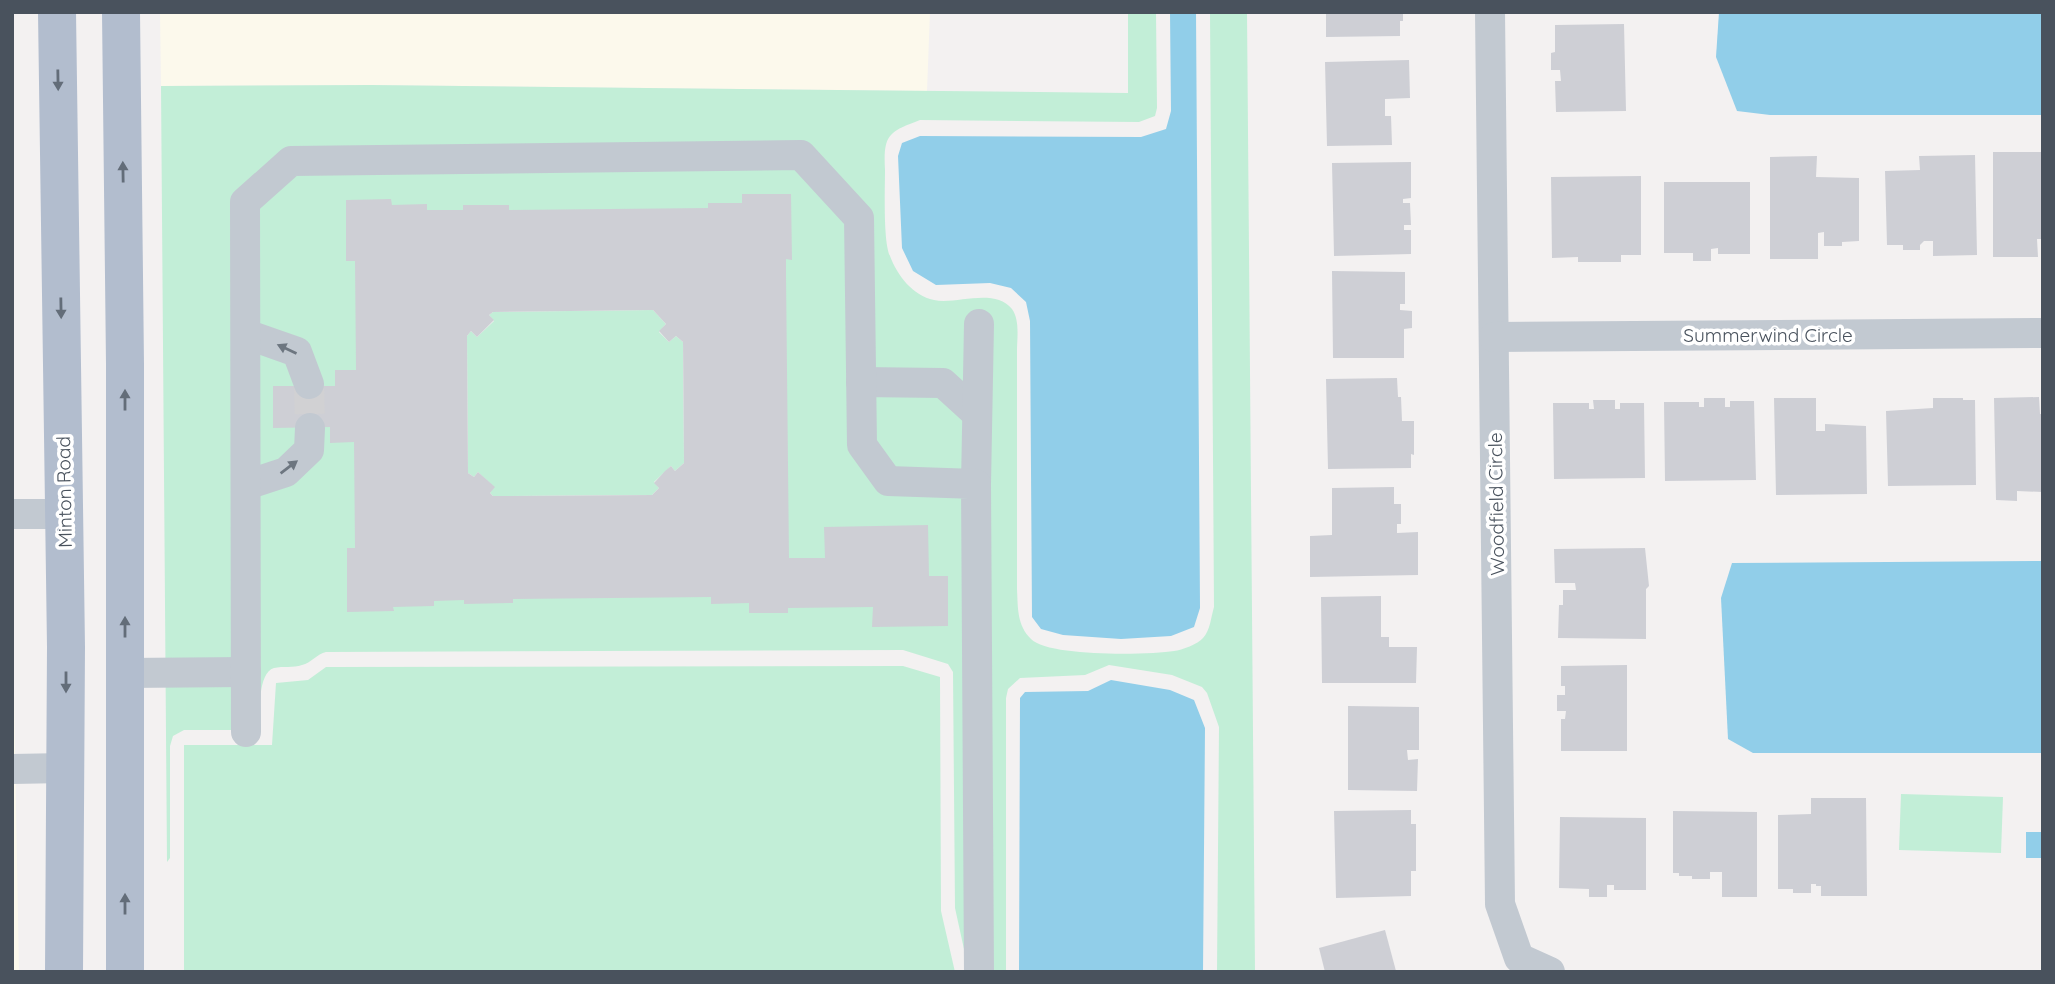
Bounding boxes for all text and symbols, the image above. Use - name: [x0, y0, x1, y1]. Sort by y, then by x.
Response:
- one-way arrow: [52, 70, 64, 92]
- one-way arrow: [117, 161, 128, 183]
- one-way arrow: [55, 297, 67, 319]
- street label: Summerwind Circle: [1683, 323, 1853, 347]
- one-way arrow: [277, 343, 297, 355]
- one-way arrow: [119, 388, 131, 410]
- street label: Woodfield Circle: [1483, 432, 1509, 576]
- street label: Minton Road: [51, 436, 77, 548]
- one-way arrow: [280, 460, 299, 474]
- one-way arrow: [119, 616, 131, 638]
- one-way arrow: [60, 672, 72, 694]
- one-way arrow: [119, 892, 131, 914]

